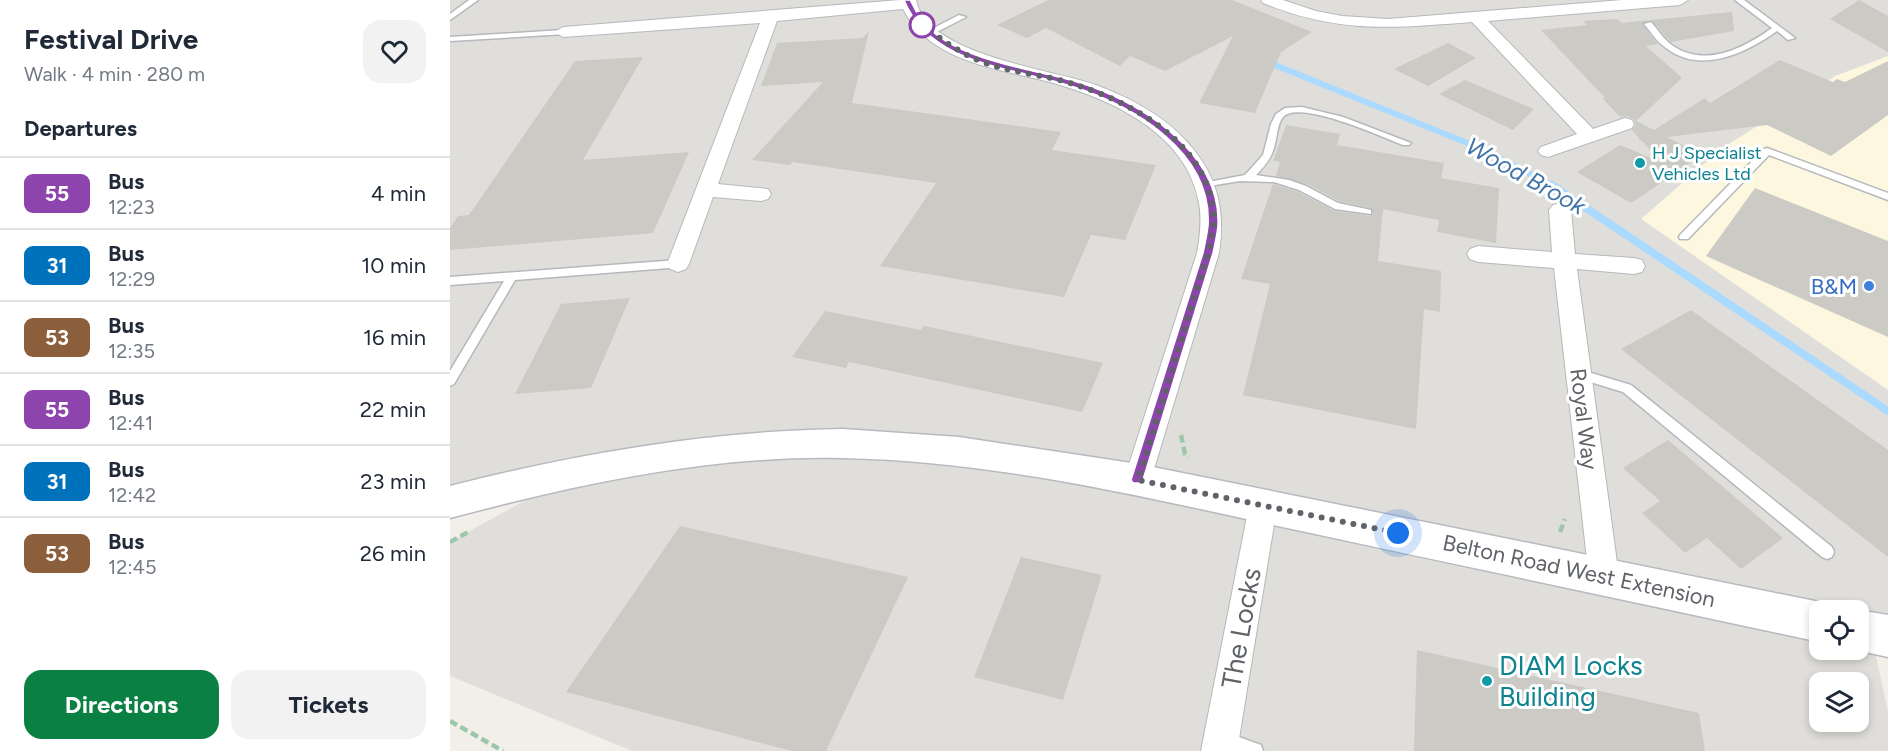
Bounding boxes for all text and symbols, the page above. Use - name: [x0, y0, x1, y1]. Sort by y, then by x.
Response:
- unlabelled marker: [909, 12, 935, 38]
- button: heart: [363, 20, 426, 83]
- text: Festival Drive: [24, 22, 198, 56]
- text: Walk · 4 min · 280 m: [24, 62, 205, 86]
- text: Departures: [24, 115, 137, 142]
- water label: Wood Brook: [1461, 131, 1592, 221]
- place label: H J Specialist Vehicles Ltd: [1652, 142, 1762, 185]
- marker: H J Specialist Vehicles Ltd: [1633, 156, 1647, 170]
- text: Bus: [108, 168, 144, 195]
- text: 4 min: [371, 180, 426, 207]
- text: 55: [45, 181, 69, 206]
- text: 12:23: [108, 195, 155, 219]
- text: Bus: [108, 240, 144, 267]
- text: 10 min: [361, 252, 426, 279]
- text: 31: [47, 253, 67, 278]
- text: 12:29: [108, 267, 155, 291]
- place label: B&M: [1811, 273, 1857, 300]
- marker: B&M: [1862, 279, 1876, 293]
- text: Bus: [108, 312, 144, 339]
- text: 16 min: [363, 324, 426, 351]
- text: 53: [45, 325, 69, 350]
- text: 12:35: [108, 339, 155, 363]
- street label: Royal Way: [1564, 367, 1604, 472]
- text: Bus: [108, 384, 144, 411]
- text: 22 min: [360, 396, 426, 423]
- text: 55: [45, 397, 69, 422]
- text: 12:41: [108, 411, 153, 435]
- text: Bus: [108, 456, 144, 483]
- text: 23 min: [360, 468, 426, 495]
- text: 31: [47, 469, 67, 494]
- text: 12:42: [108, 483, 156, 507]
- your location: [1383, 518, 1413, 548]
- text: Bus: [108, 528, 144, 555]
- street label: Belton Road West Extension: [1440, 529, 1718, 613]
- text: 26 min: [360, 540, 426, 567]
- text: 53: [45, 541, 69, 566]
- text: 12:45: [108, 555, 156, 579]
- street label: The Locks: [1214, 565, 1268, 691]
- map controls: [1809, 600, 1869, 732]
- button: locate: [1809, 600, 1869, 660]
- place label: DIAM Locks Building: [1499, 649, 1643, 713]
- button: Directions: [24, 670, 219, 739]
- button: Tickets: [231, 670, 426, 739]
- button: layers: [1809, 672, 1869, 732]
- marker: DIAM Locks Building: [1480, 674, 1494, 688]

